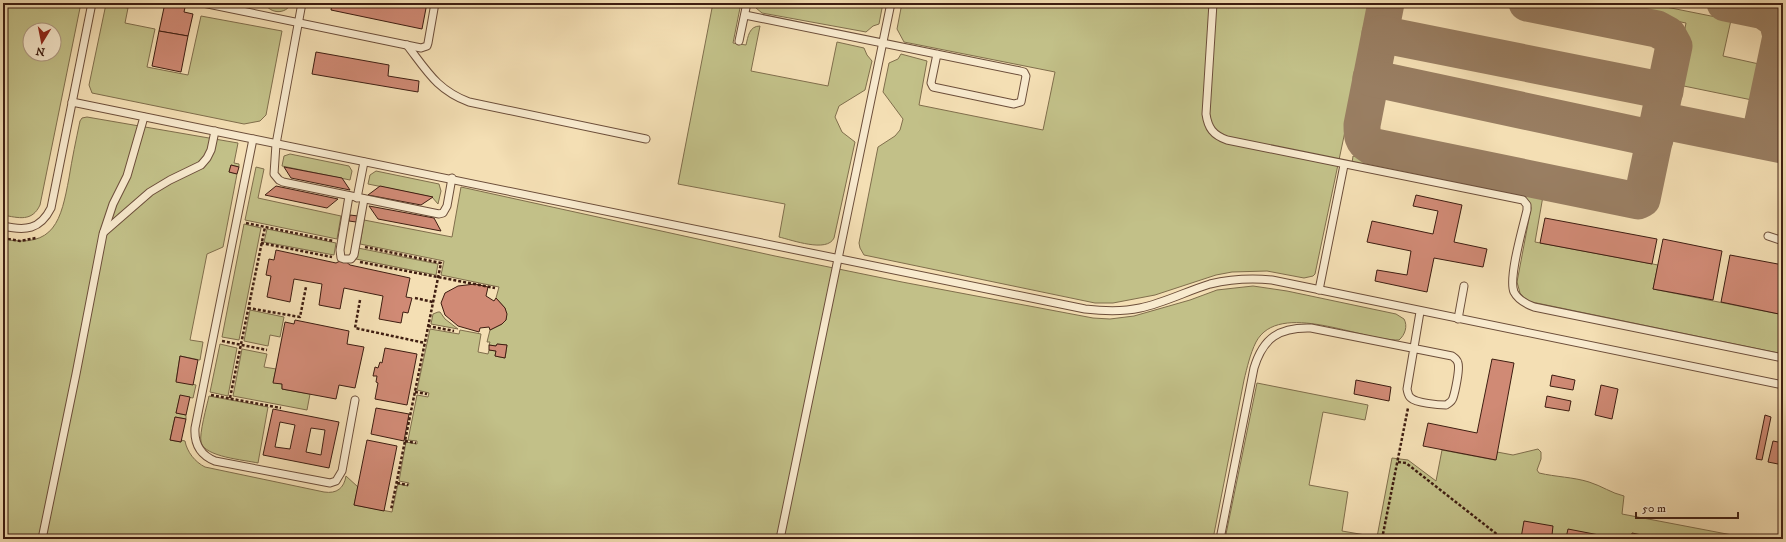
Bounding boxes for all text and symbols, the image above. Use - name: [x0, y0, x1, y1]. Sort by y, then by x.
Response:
- north arrow: [22, 22, 62, 62]
- text: N: [35, 43, 46, 59]
- scale bar: [1636, 494, 1738, 520]
- text: 50 m: [1642, 501, 1666, 516]

